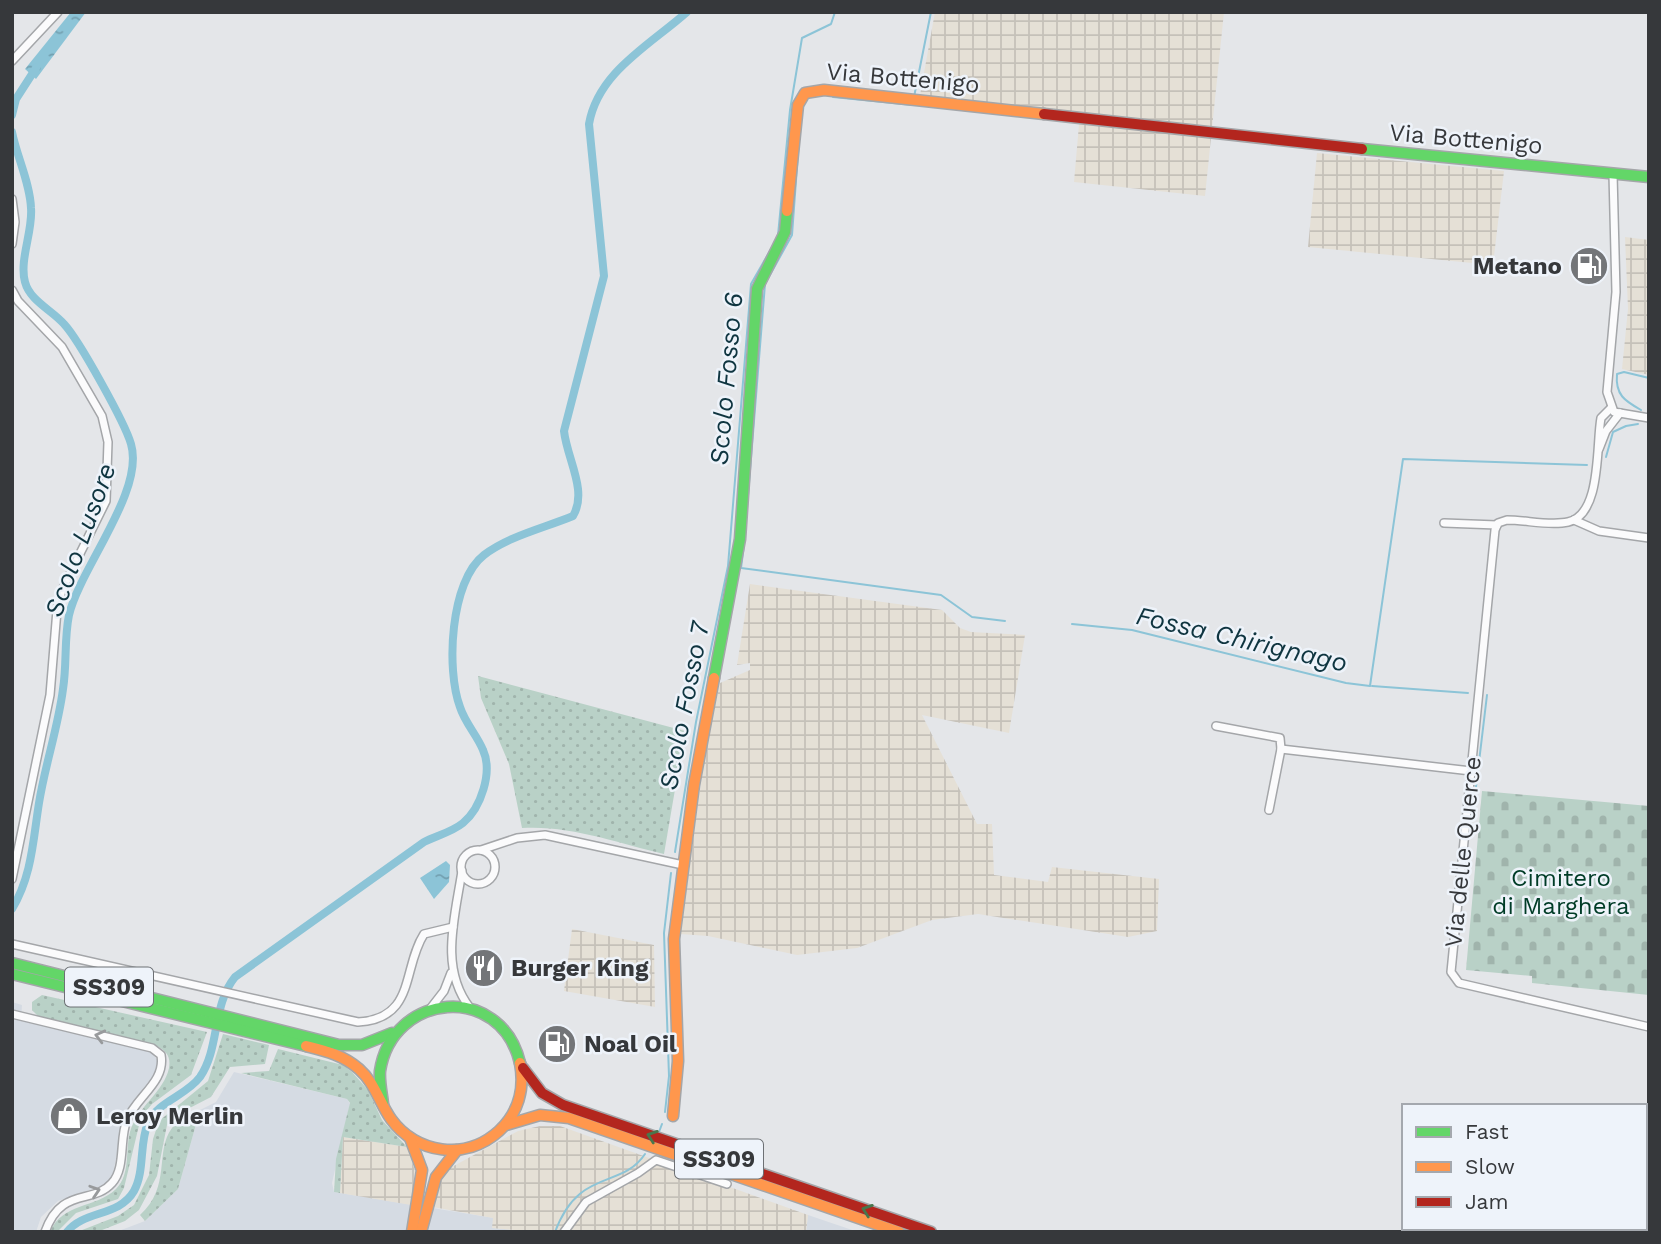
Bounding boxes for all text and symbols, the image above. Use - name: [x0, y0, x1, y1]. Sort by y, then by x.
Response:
- street label: Via Bottenigo: [825, 57, 981, 99]
- street label: Via Bottenigo: [1388, 118, 1544, 160]
- fuel station icon: Metano: [1568, 245, 1610, 287]
- place label: Metano: [1473, 252, 1562, 280]
- water label: Scolo Fosso 6: [704, 291, 749, 466]
- water label: Scolo Lusore: [38, 459, 122, 621]
- water label: Fossa Chirignago: [1133, 600, 1351, 678]
- water label: Scolo Fosso 7: [653, 617, 715, 793]
- street label: Via delle Querce: [1439, 755, 1487, 949]
- park label: Cimitero di Marghera: [1492, 864, 1630, 920]
- restaurant icon: Burger King: [463, 947, 505, 989]
- place label: Burger King: [511, 954, 649, 982]
- road number: SS309: [65, 968, 153, 1006]
- fuel station icon: Noal Oil: [536, 1023, 578, 1065]
- one-way arrow: [94, 1029, 106, 1044]
- place label: Noal Oil: [584, 1030, 677, 1058]
- shop icon: Leroy Merlin: [48, 1095, 90, 1137]
- place label: Leroy Merlin: [96, 1102, 244, 1130]
- legend: [1402, 1104, 1647, 1230]
- text: Fast: [1465, 1119, 1509, 1144]
- one-way arrow: [646, 1130, 658, 1144]
- road number: SS309: [675, 1140, 763, 1178]
- text: Slow: [1465, 1154, 1515, 1179]
- one-way arrow: [89, 1185, 101, 1199]
- text: Jam: [1465, 1189, 1508, 1214]
- one-way arrow: [861, 1204, 873, 1218]

